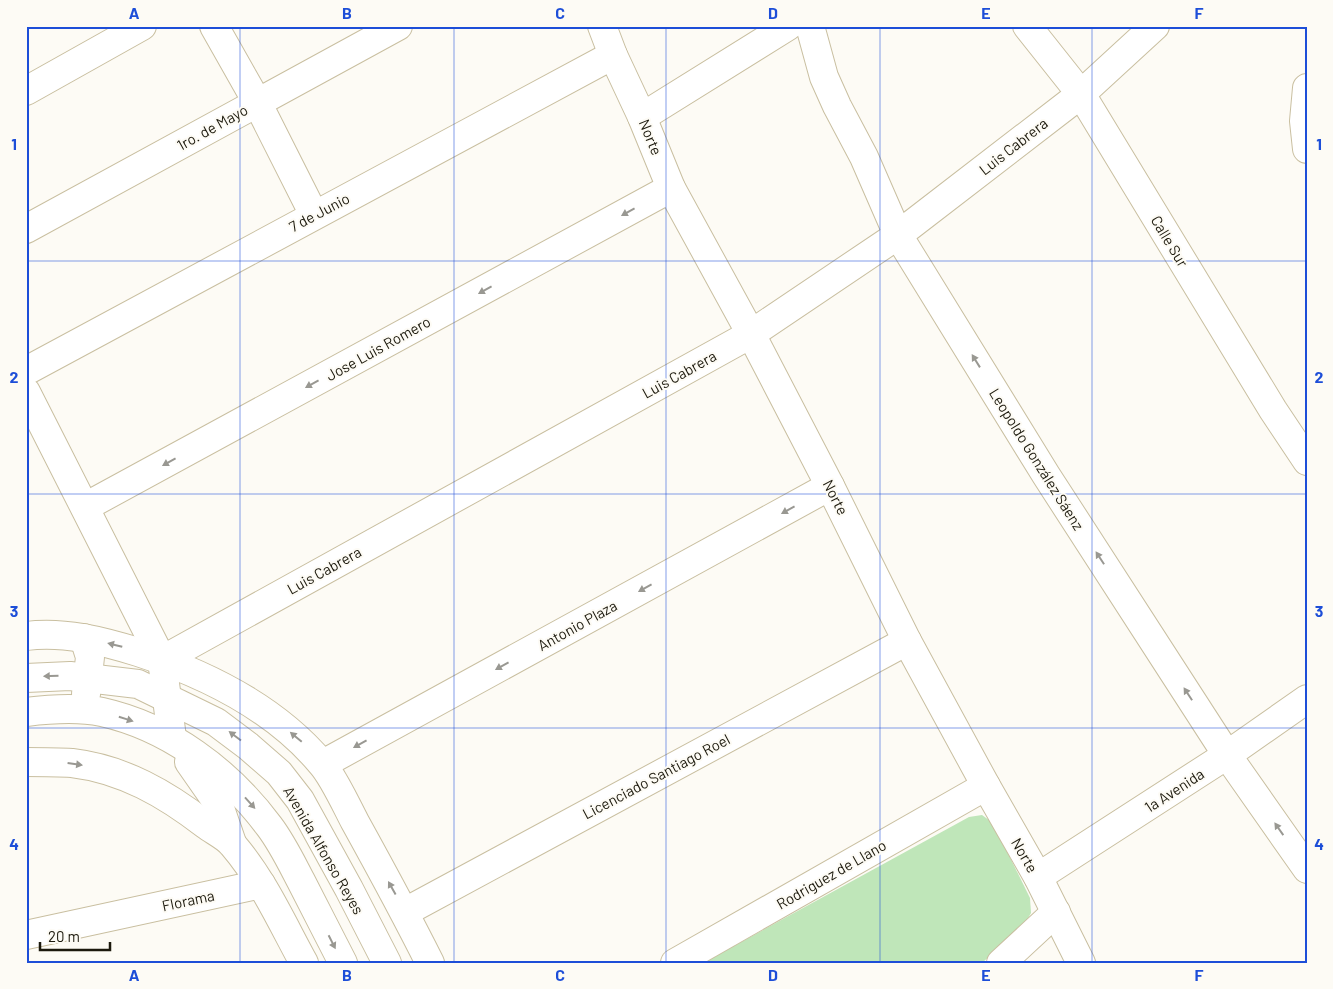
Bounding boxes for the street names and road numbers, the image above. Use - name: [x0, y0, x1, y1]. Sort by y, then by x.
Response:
- street label: 1ro. de Mayo: [173, 100, 251, 154]
- street label: Luis Cabrera: [975, 114, 1051, 178]
- street label: Norte: [636, 116, 666, 158]
- street label: 7 de Junio: [286, 189, 352, 235]
- street label: Calle Sur: [1148, 212, 1193, 270]
- street label: Jose Luis Romero: [323, 312, 433, 384]
- street label: Luis Cabrera: [639, 346, 719, 402]
- street label: Leopoldo González Sáenz: [986, 385, 1088, 533]
- street label: Norte: [820, 476, 852, 518]
- street label: Luis Cabrera: [284, 542, 364, 598]
- street label: Antonio Plaza: [534, 596, 620, 654]
- street label: Licenciado Santiago Roel: [579, 730, 733, 822]
- street label: 1a Avenida: [1141, 764, 1207, 816]
- street label: Avenida Alfonso Reyes: [280, 783, 368, 917]
- street label: Norte: [1008, 834, 1042, 876]
- street label: Rodriguez de Llano: [773, 835, 889, 913]
- street label: Florama: [160, 886, 216, 914]

